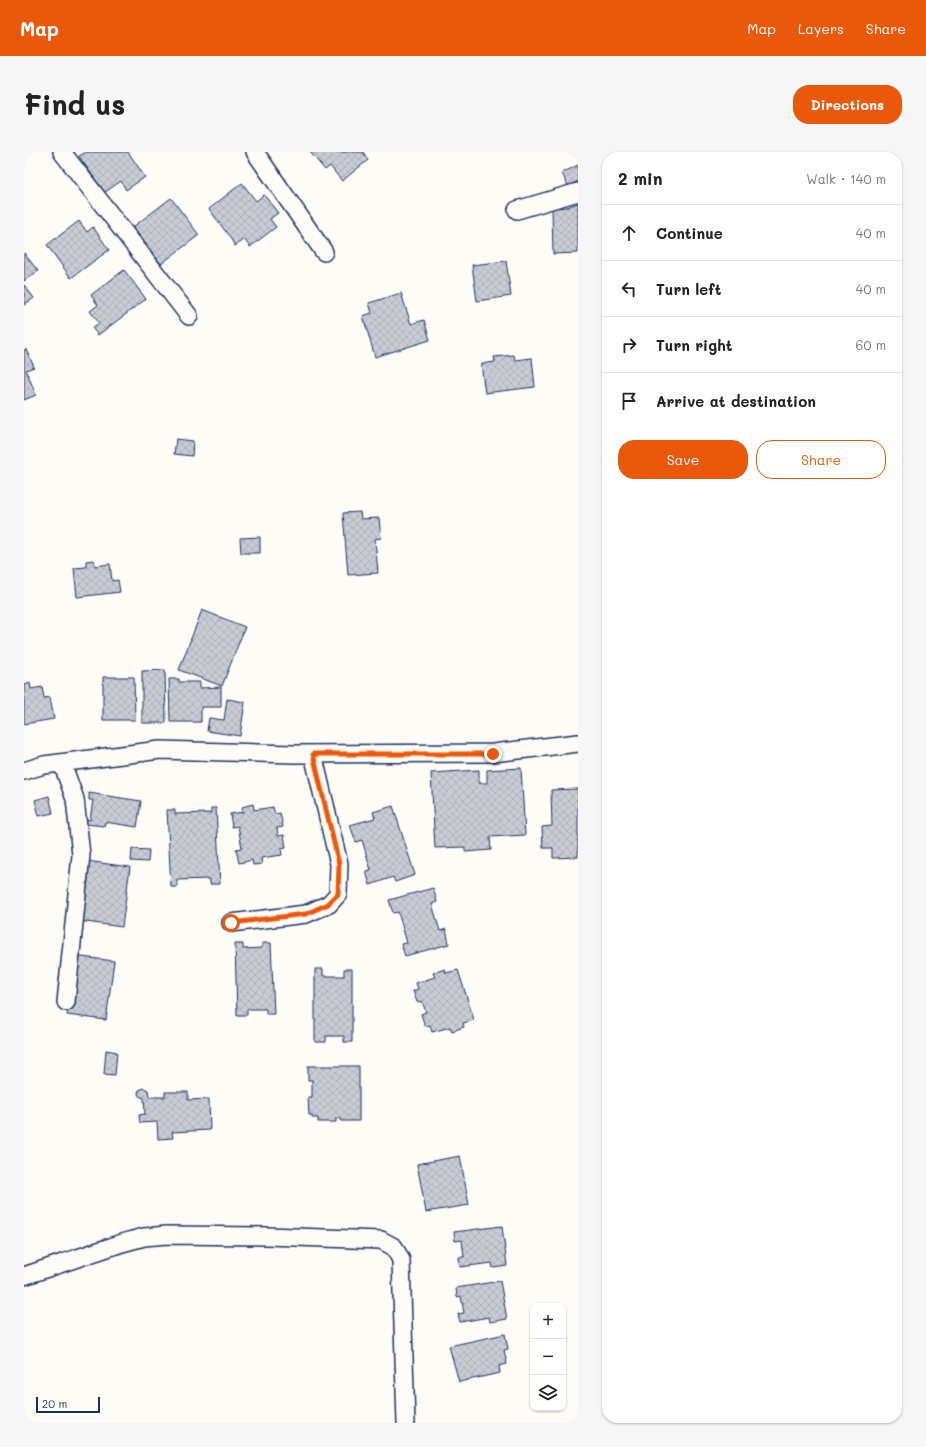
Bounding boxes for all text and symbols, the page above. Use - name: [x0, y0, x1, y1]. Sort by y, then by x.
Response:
- text: Map: [20, 16, 59, 41]
- text: Map: [747, 19, 776, 38]
- text: Layers: [798, 19, 844, 38]
- text: Share: [866, 19, 906, 38]
- button: Directions: [793, 85, 902, 124]
- text: Find us: [24, 86, 125, 122]
- text: 2 min: [618, 167, 663, 189]
- text: Walk · 140 m: [806, 170, 886, 187]
- icon: ahead: [618, 222, 640, 244]
- text: Continue: [656, 223, 723, 243]
- text: 40 m: [856, 224, 886, 241]
- icon: left: [618, 278, 640, 300]
- text: Turn left: [656, 279, 721, 299]
- text: 40 m: [856, 280, 886, 297]
- icon: right: [618, 334, 640, 356]
- text: Turn right: [656, 335, 733, 355]
- text: 60 m: [856, 336, 886, 353]
- icon: arrive: [618, 390, 640, 412]
- text: Arrive at destination: [656, 391, 816, 411]
- button: Save: [618, 440, 748, 479]
- button: Share: [756, 440, 886, 479]
- route end: [484, 745, 502, 763]
- route start: [222, 914, 240, 932]
- map controls: [530, 1303, 566, 1411]
- button: +: [530, 1303, 566, 1339]
- button: −: [530, 1339, 566, 1375]
- button: layers: [530, 1375, 566, 1411]
- scale bar: [36, 1395, 100, 1414]
- text: 20 m: [42, 1396, 67, 1411]

